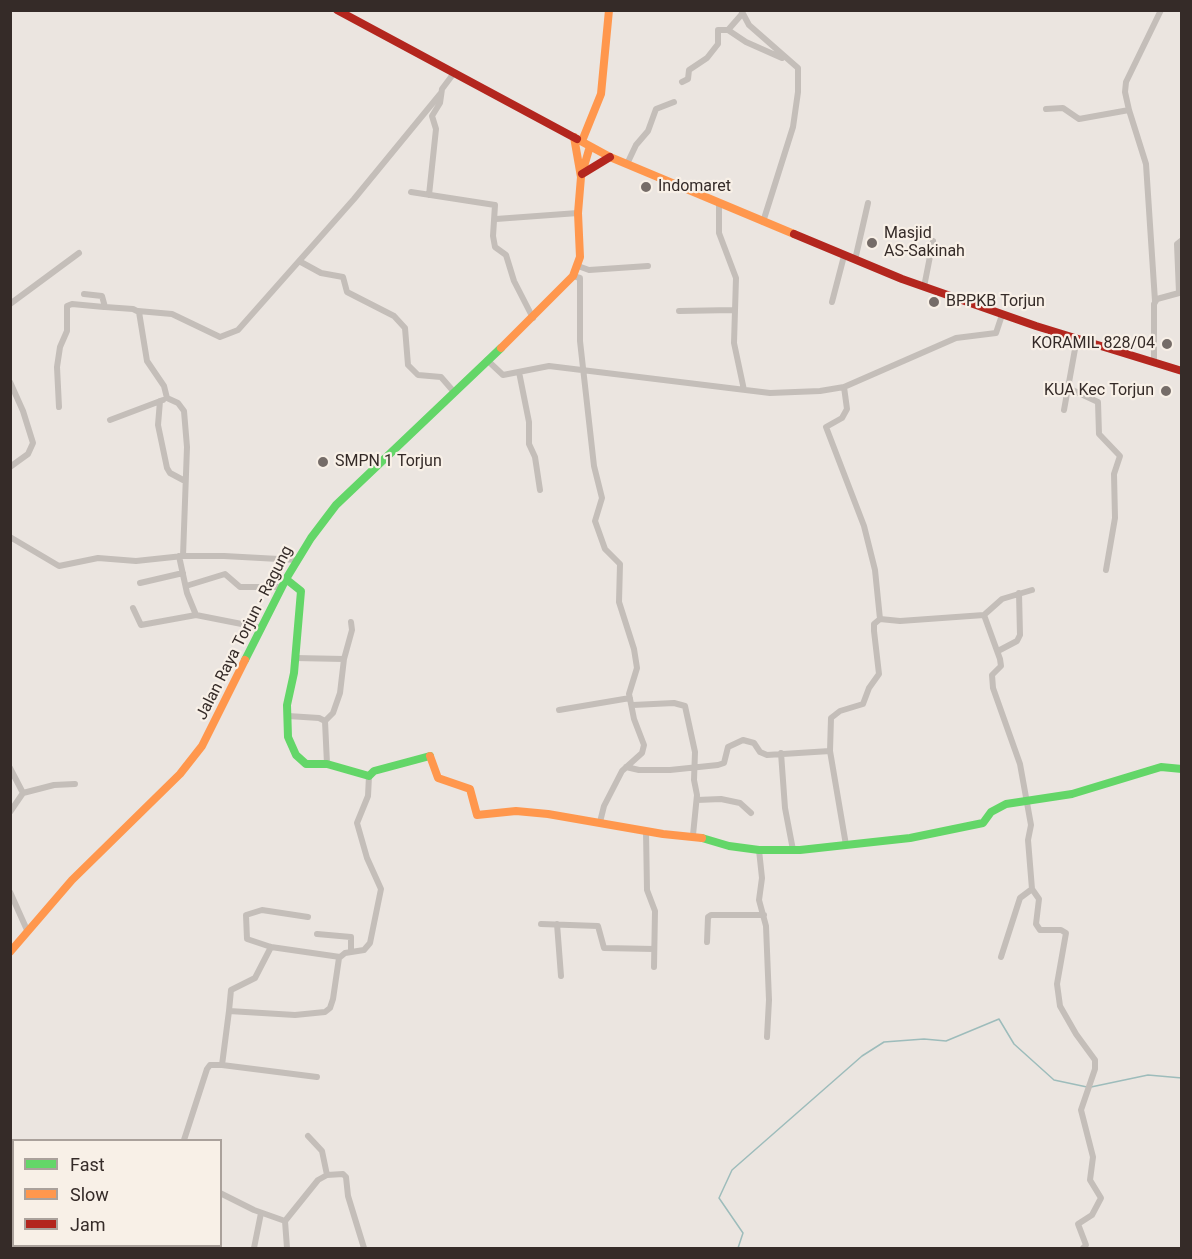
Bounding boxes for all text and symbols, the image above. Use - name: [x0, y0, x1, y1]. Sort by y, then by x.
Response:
- place label: Indomaret: [658, 177, 731, 197]
- marker: Indomaret: [639, 180, 653, 194]
- place label: Masjid AS-Sakinah: [884, 224, 965, 262]
- marker: Masjid AS-Sakinah: [865, 236, 879, 250]
- place label: BPPKB Torjun: [946, 292, 1045, 312]
- marker: BPPKB Torjun: [927, 295, 941, 309]
- place label: KORAMIL 828/04: [1031, 334, 1155, 354]
- marker: KORAMIL 828/04: [1160, 337, 1174, 351]
- place label: KUA Kec Torjun: [1044, 381, 1154, 401]
- marker: KUA Kec Torjun: [1159, 384, 1173, 398]
- place label: SMPN 1 Torjun: [335, 452, 442, 472]
- marker: SMPN 1 Torjun: [316, 455, 330, 469]
- street label: Jalan Raya Torjun - Ragung: [193, 543, 297, 723]
- legend: [12, 1139, 222, 1247]
- text: Fast: [70, 1154, 105, 1175]
- text: Slow: [70, 1184, 109, 1205]
- text: Jam: [70, 1214, 106, 1235]

